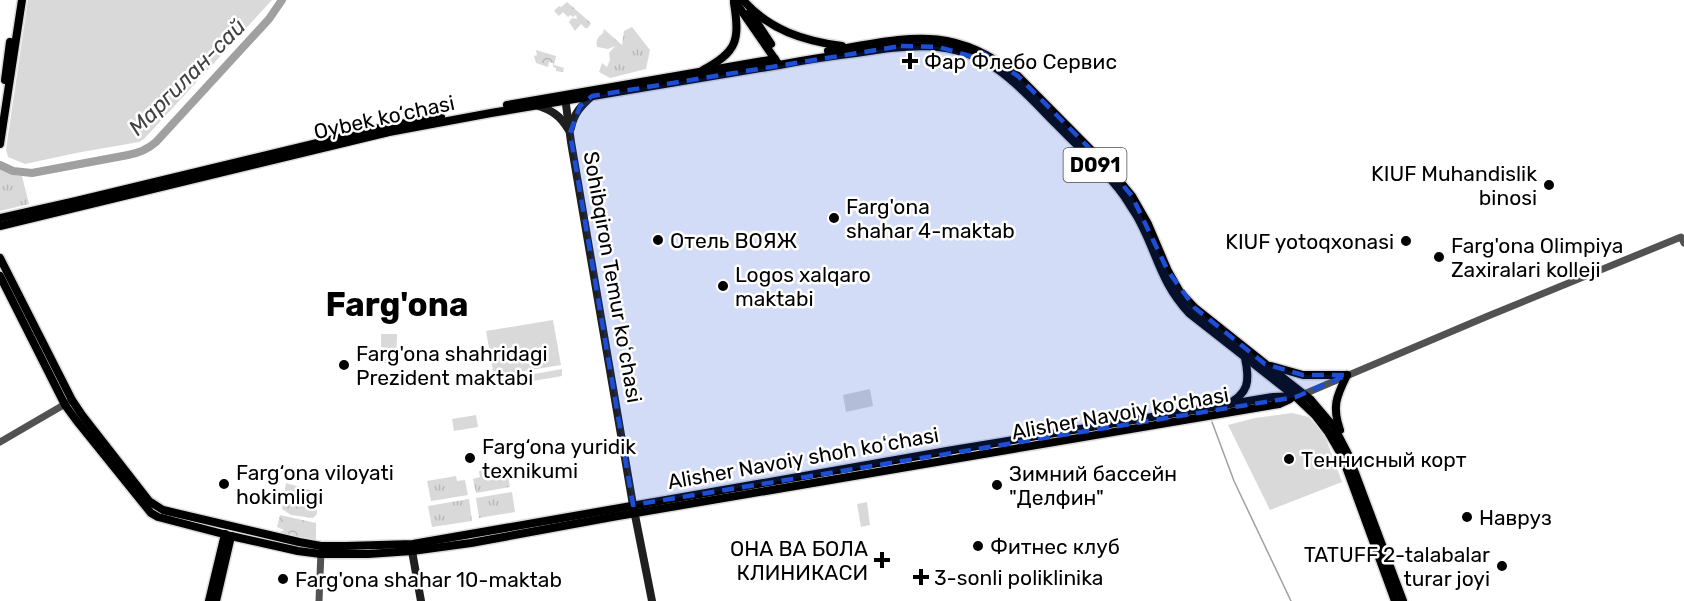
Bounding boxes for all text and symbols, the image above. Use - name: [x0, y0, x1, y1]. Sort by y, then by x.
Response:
- water label: Маргилан-сай: [123, 13, 251, 141]
- place label: Фар Флебо Сервис: [924, 49, 1117, 74]
- marker: Фар Флебо Сервис: [901, 52, 919, 70]
- street label: Oybek ko‘chasi: [311, 90, 457, 144]
- road number: D091: [1064, 148, 1126, 182]
- street label: Sohibqiron Temur koʻchasi: [579, 149, 647, 405]
- place label: KIUF Muhandislik binosi: [1371, 161, 1537, 210]
- marker: KIUF Muhandislik binosi: [1542, 178, 1556, 192]
- place label: Farg'ona shahar 4-maktab: [846, 194, 1015, 243]
- marker: Farg'ona shahar 4-maktab: [827, 211, 841, 225]
- place label: Отель ВОЯЖ: [670, 228, 797, 253]
- place label: KIUF yotoqxonasi: [1225, 229, 1394, 254]
- marker: Отель ВОЯЖ: [651, 233, 665, 247]
- place label: Farg'ona Olimpiya Zaxiralari kolleji: [1451, 233, 1623, 282]
- marker: KIUF yotoqxonasi: [1399, 234, 1413, 248]
- marker: Farg'ona Olimpiya Zaxiralari kolleji: [1432, 250, 1446, 264]
- place label: Logos xalqaro maktabi: [735, 262, 871, 311]
- marker: Logos xalqaro maktabi: [716, 279, 730, 293]
- district label: Farg'ona: [326, 285, 468, 324]
- place label: Farg'ona shahridagi Prezident maktabi: [356, 341, 548, 390]
- marker: Farg'ona shahridagi Prezident maktabi: [337, 358, 351, 372]
- street label: Alisher Navoiy ko'chasi: [1009, 382, 1231, 444]
- street label: Alisher Navoiy shoh koʻchasi: [665, 422, 941, 494]
- place label: Farg‘ona yuridik texnikumi: [482, 434, 636, 483]
- place label: Теннисный корт: [1301, 447, 1467, 472]
- marker: Farg‘ona yuridik texnikumi: [463, 451, 477, 465]
- marker: Теннисный корт: [1282, 452, 1296, 466]
- place label: Farg‘ona viloyati hokimligi: [236, 460, 394, 509]
- place label: Зимний бассейн "Делфин": [1009, 461, 1177, 510]
- marker: Farg‘ona viloyati hokimligi: [217, 477, 231, 491]
- marker: Зимний бассейн "Делфин": [990, 478, 1004, 492]
- place label: Навруз: [1479, 505, 1552, 530]
- marker: Навруз: [1460, 510, 1474, 524]
- place label: Фитнес клуб: [990, 534, 1120, 559]
- place label: ОНА ВА БОЛА КЛИНИКАСИ: [730, 536, 868, 585]
- marker: Фитнес клуб: [971, 539, 985, 553]
- place label: TATUFF 2-talabalar turar joyi: [1304, 542, 1490, 591]
- marker: ОНА ВА БОЛА КЛИНИКАСИ: [873, 551, 891, 569]
- marker: TATUFF 2-talabalar turar joyi: [1495, 559, 1509, 573]
- place label: 3-sonli poliklinika: [934, 565, 1103, 590]
- place label: Farg'ona shahar 10-maktab: [295, 567, 562, 592]
- marker: 3-sonli poliklinika: [912, 568, 930, 586]
- marker: Farg'ona shahar 10-maktab: [276, 572, 290, 586]

